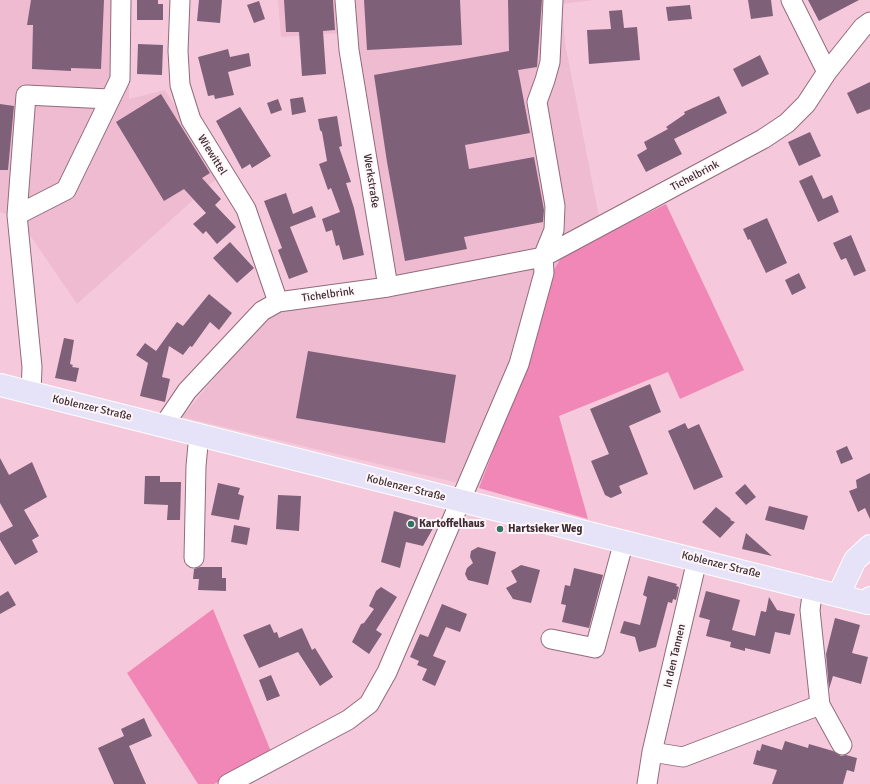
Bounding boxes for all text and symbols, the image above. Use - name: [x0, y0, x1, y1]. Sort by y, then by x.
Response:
- street label: Wiewittel: [194, 132, 230, 178]
- street label: Werkstraße: [360, 153, 382, 209]
- street label: Tichelbrink: [669, 158, 721, 194]
- street label: Tichelbrink: [301, 285, 355, 305]
- street label: Koblenzer Straße: [51, 392, 133, 424]
- street label: Koblenzer Straße: [365, 472, 447, 504]
- place label: Kartoffelhaus: [419, 517, 485, 531]
- marker: Kartoffelhaus: [406, 519, 416, 529]
- place label: Hartsieker Weg: [508, 522, 582, 536]
- marker: Hartsieker Weg: [495, 524, 505, 534]
- street label: Koblenzer Straße: [680, 549, 762, 581]
- street label: In den Tannen: [661, 623, 689, 689]

